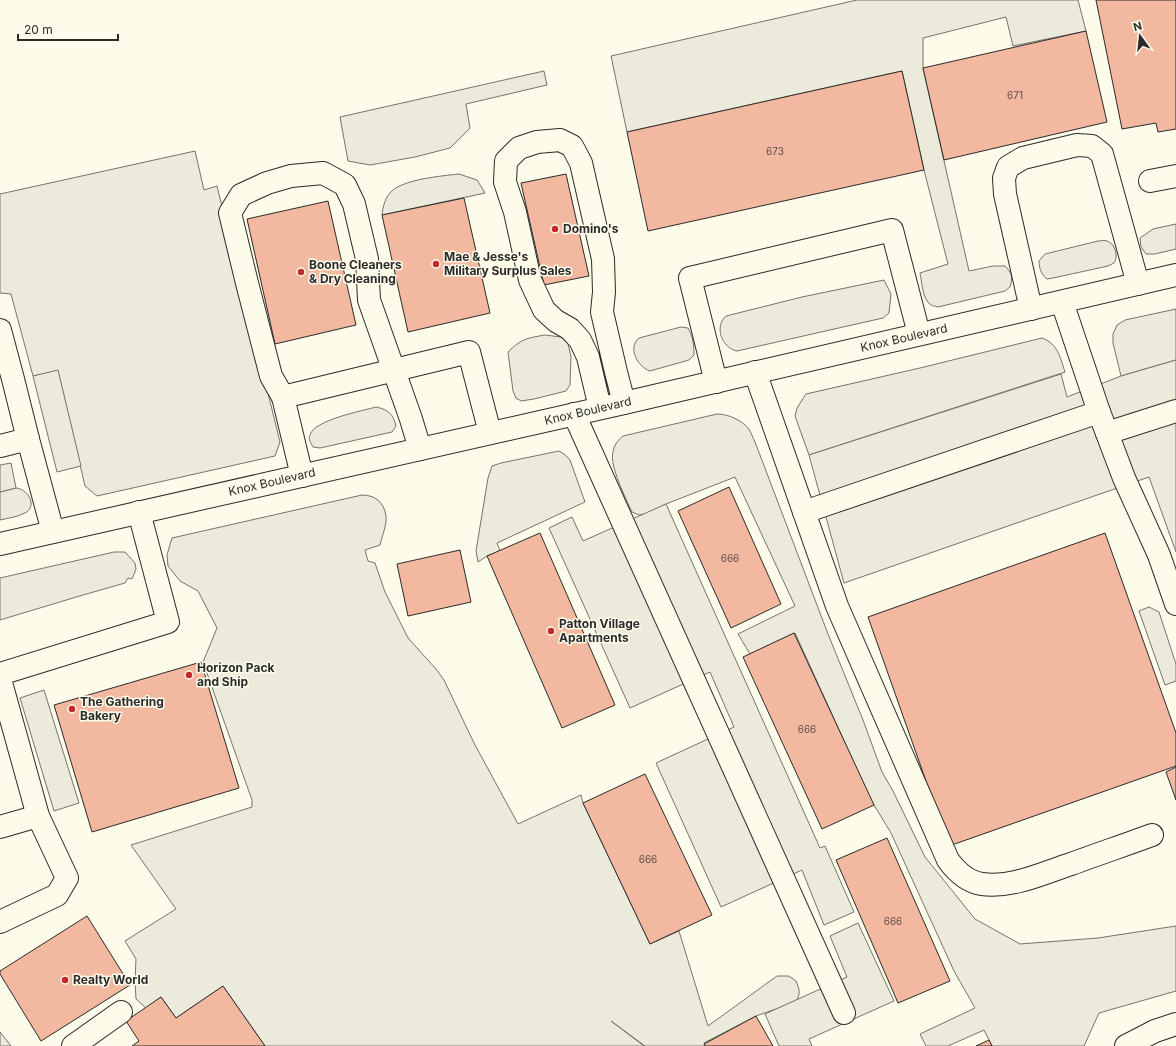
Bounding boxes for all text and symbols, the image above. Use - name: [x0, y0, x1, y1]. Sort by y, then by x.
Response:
- scale bar: [18, 16, 118, 42]
- north arrow: [1120, 16, 1160, 56]
- text: N: [1132, 18, 1143, 34]
- text: 20 m: [24, 22, 53, 37]
- house number: 671: [1007, 89, 1023, 101]
- house number: 673: [766, 145, 784, 157]
- place label: Domino's: [563, 221, 619, 236]
- marker: Domino's: [550, 224, 560, 234]
- place label: Mae & Jesse's Military Surplus Sales: [444, 249, 572, 278]
- place label: Boone Cleaners & Dry Cleaning: [309, 257, 402, 286]
- marker: Mae & Jesse's Military Surplus Sales: [431, 259, 441, 269]
- marker: Boone Cleaners & Dry Cleaning: [296, 267, 306, 277]
- street label: Knox Boulevard: [859, 320, 949, 355]
- street label: Knox Boulevard: [543, 393, 633, 428]
- street label: Knox Boulevard: [227, 464, 317, 499]
- house number: 666: [721, 552, 739, 564]
- place label: Patton Village Apartments: [559, 616, 640, 645]
- marker: Patton Village Apartments: [546, 626, 556, 636]
- place label: Horizon Pack and Ship: [197, 660, 275, 689]
- marker: Horizon Pack and Ship: [184, 670, 194, 680]
- place label: The Gathering Bakery: [80, 694, 164, 723]
- marker: The Gathering Bakery: [67, 704, 77, 714]
- house number: 666: [798, 723, 816, 735]
- house number: 666: [639, 853, 657, 865]
- house number: 666: [884, 915, 902, 927]
- place label: Realty World: [73, 972, 148, 987]
- marker: Realty World: [60, 975, 70, 985]

